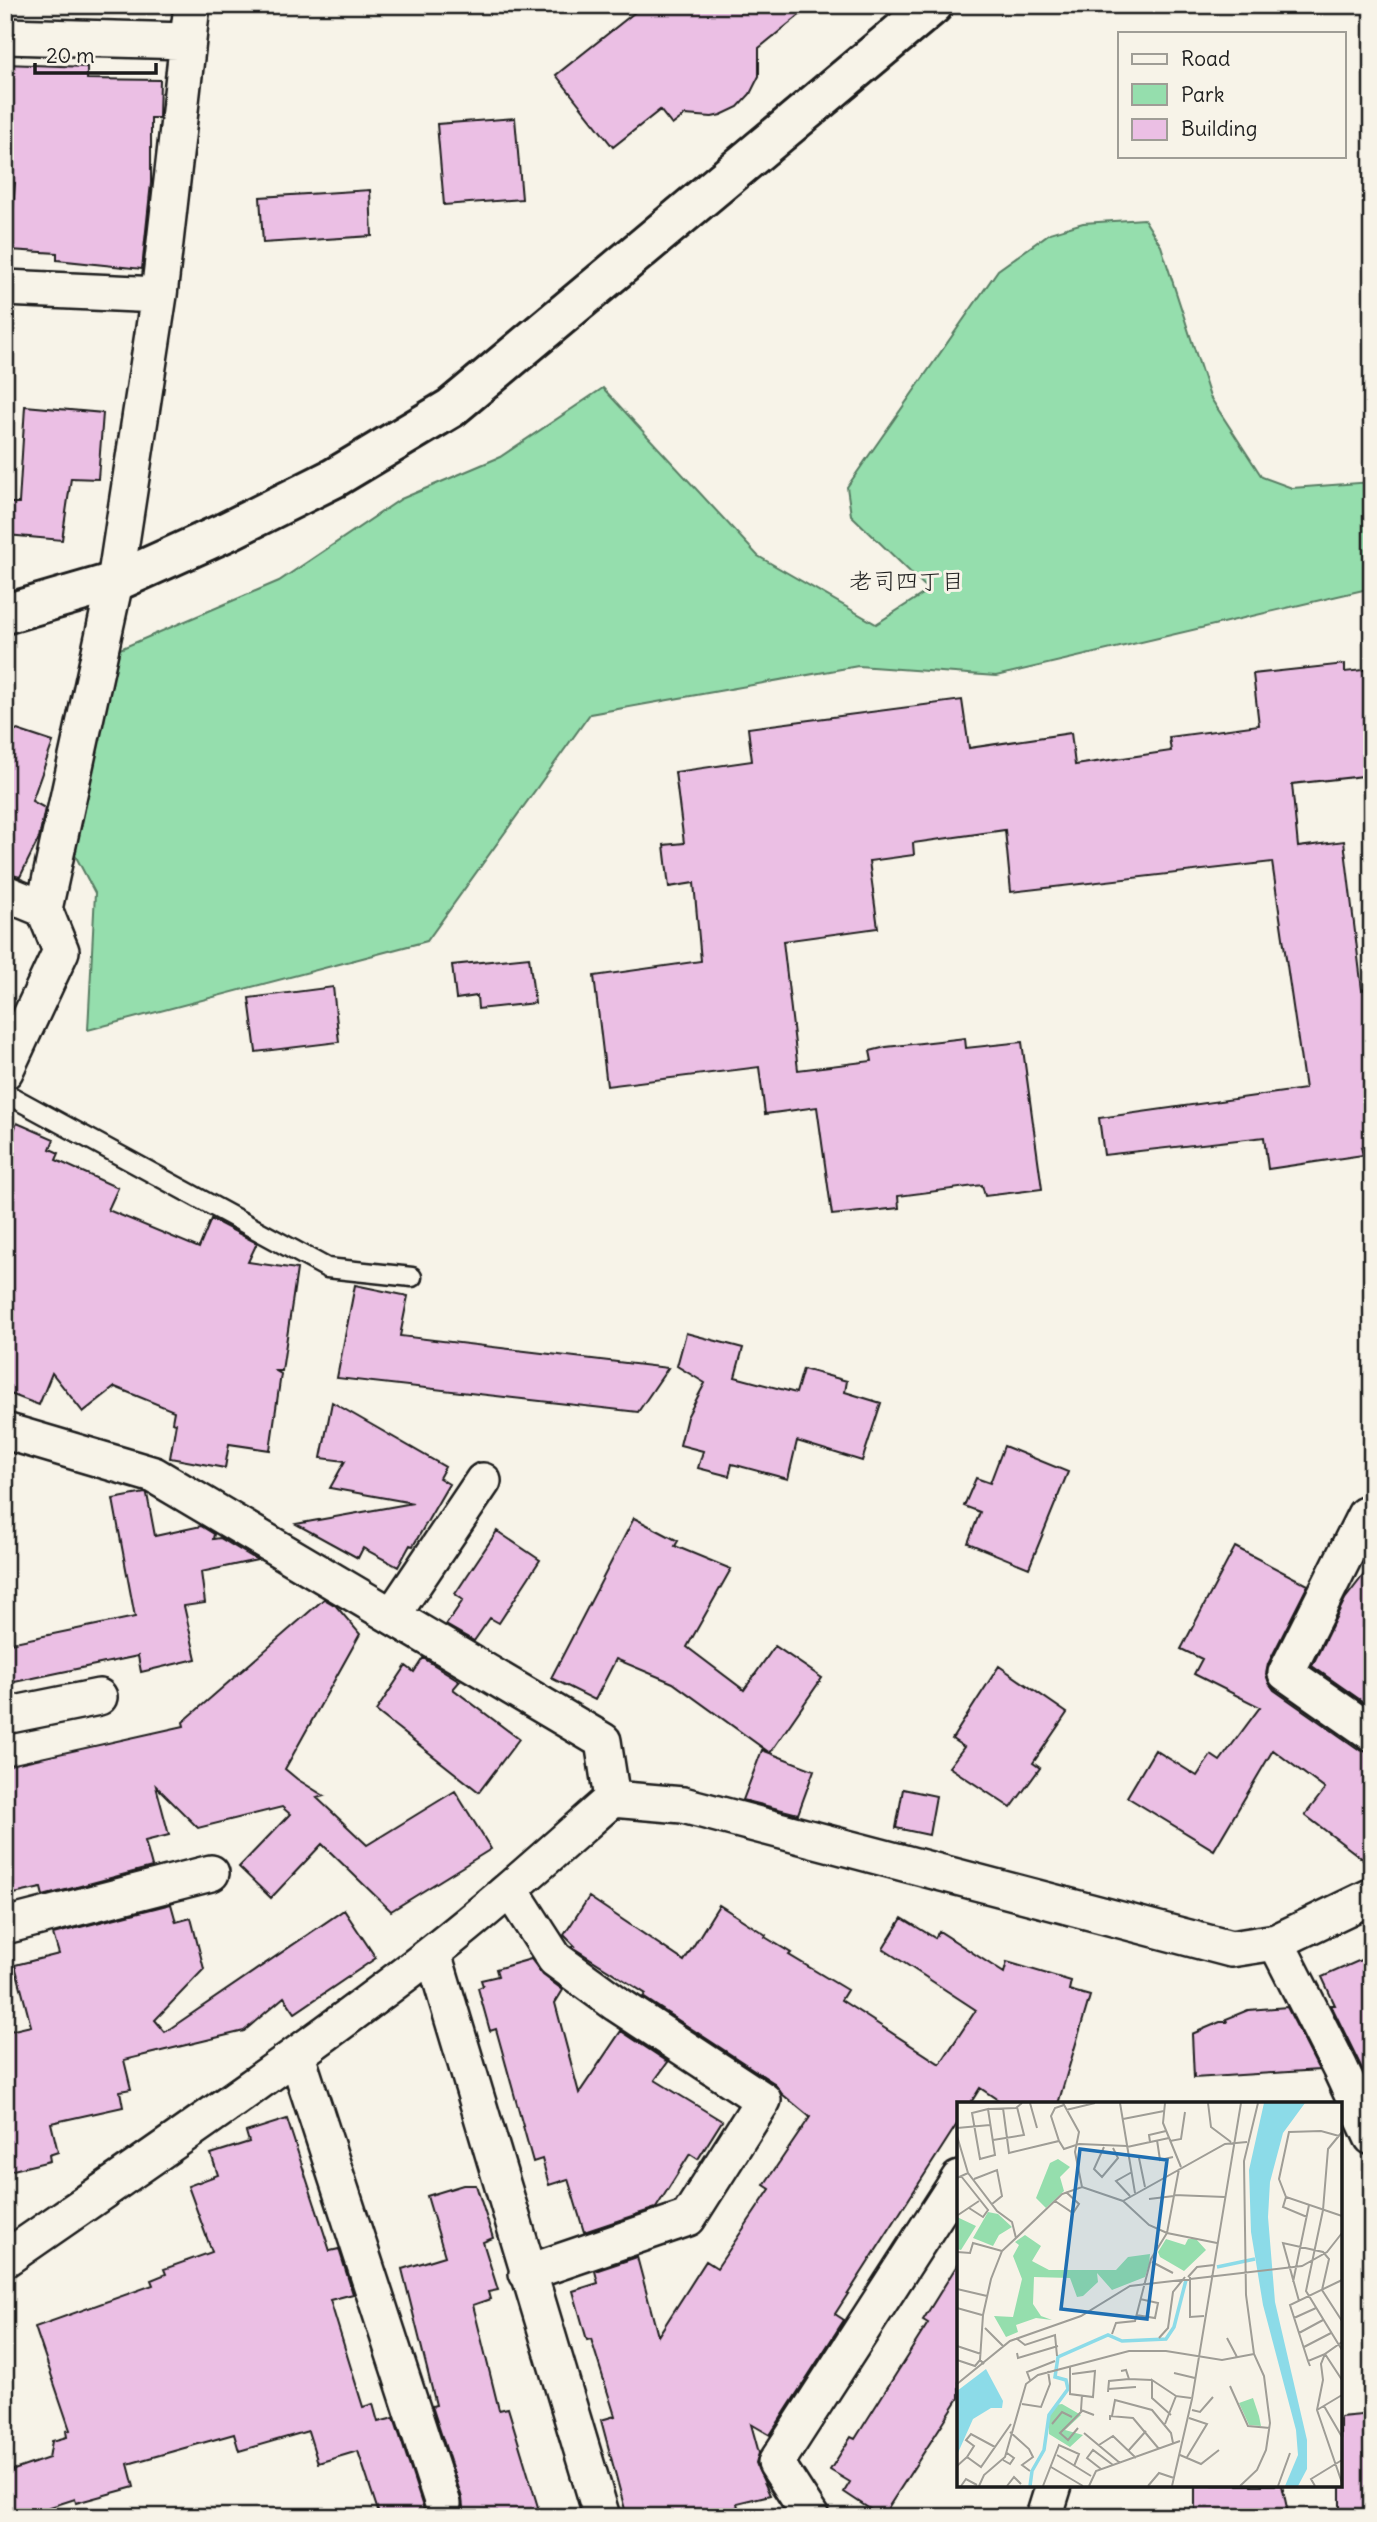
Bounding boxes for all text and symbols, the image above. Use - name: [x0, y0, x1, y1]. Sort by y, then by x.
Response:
- scale bar: [35, 32, 156, 76]
- legend: [1118, 32, 1346, 158]
- text: 20 m: [46, 42, 95, 69]
- text: Road: [1181, 45, 1230, 72]
- text: Park: [1181, 81, 1224, 108]
- text: Building: [1181, 115, 1257, 142]
- district label: 老司四丁目: [850, 566, 965, 595]
- inset map: [957, 2102, 1342, 2487]

